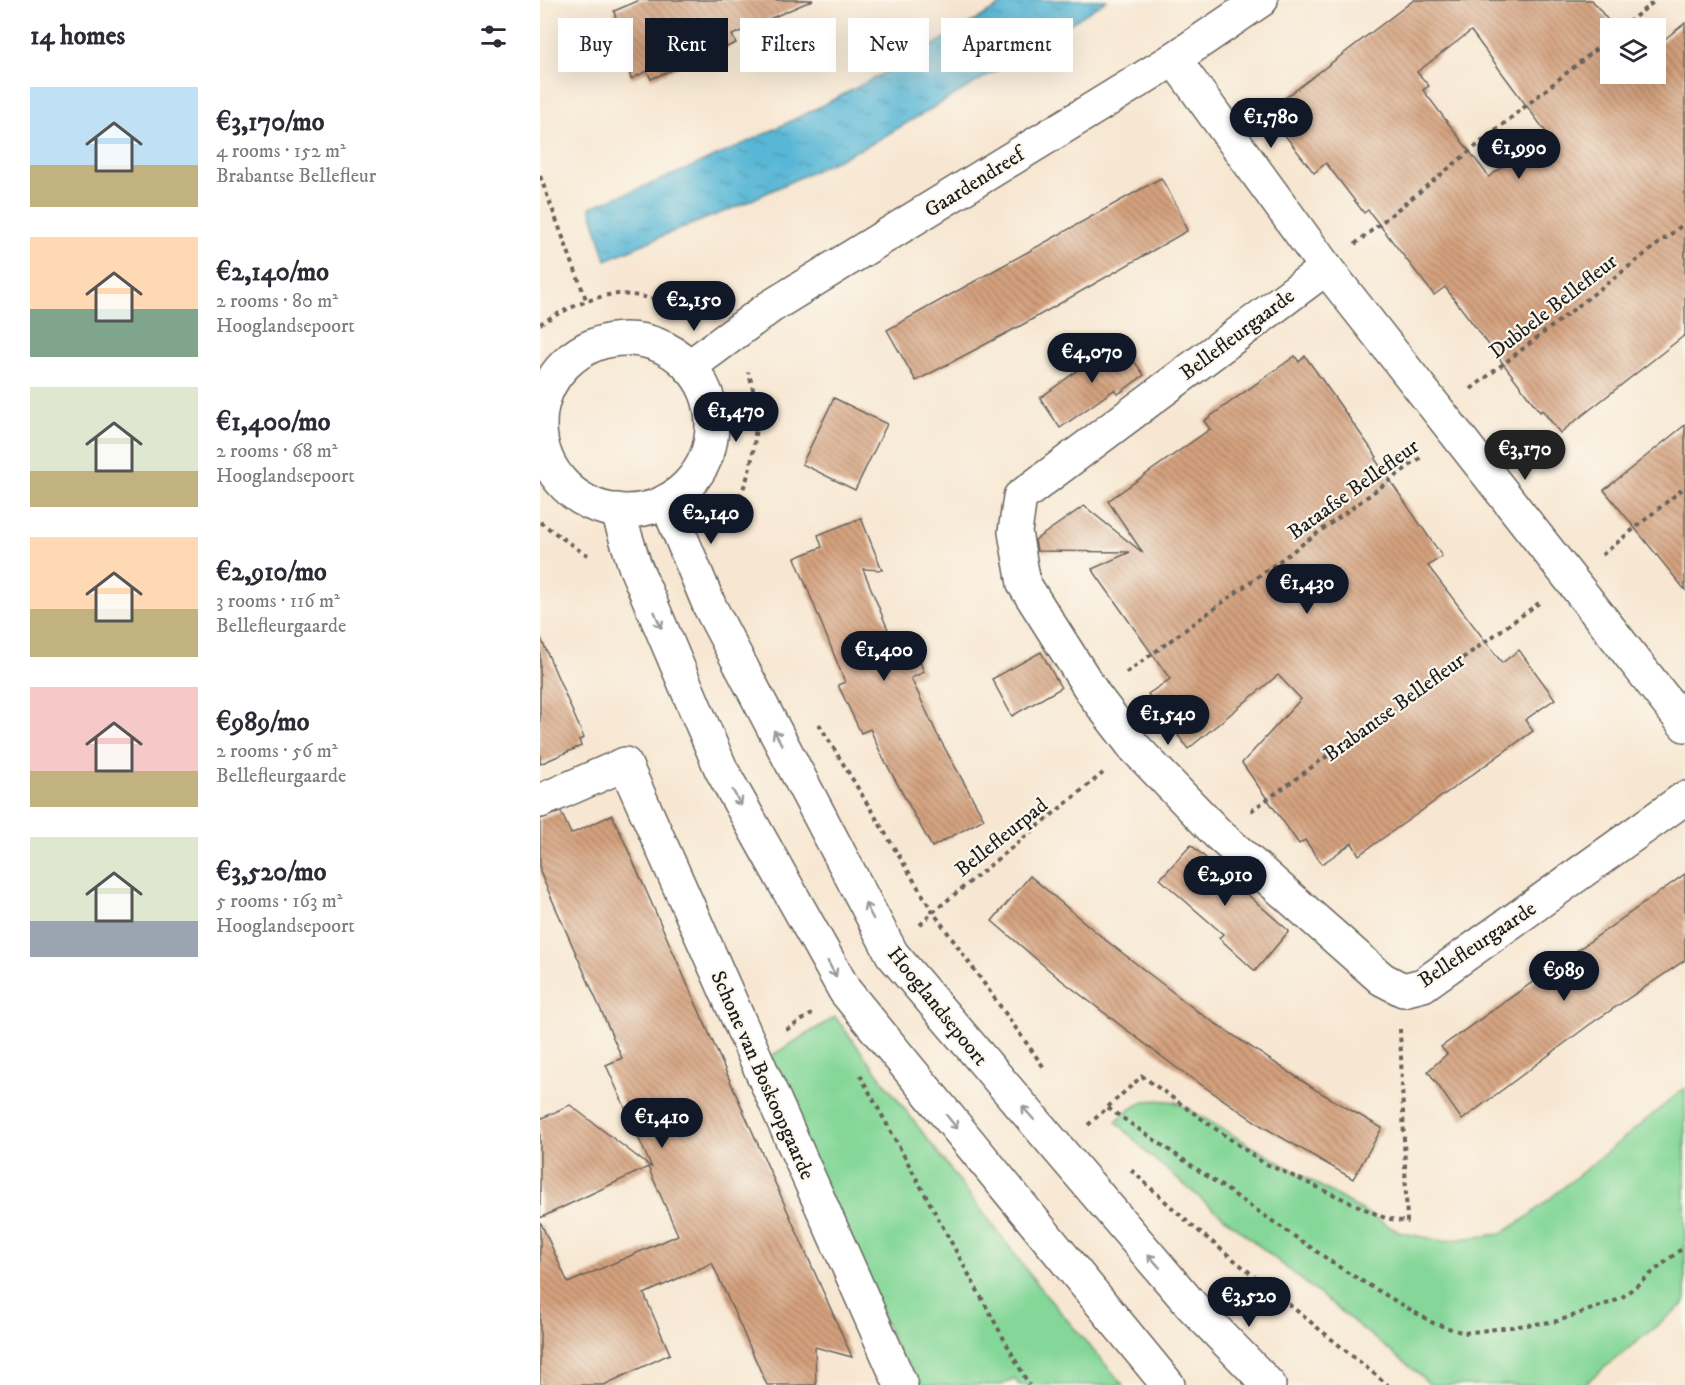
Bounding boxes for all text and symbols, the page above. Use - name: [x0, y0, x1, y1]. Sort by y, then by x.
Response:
- chip: Buy: [558, 18, 633, 72]
- chip: Rent: [645, 18, 728, 72]
- chip: Filters: [740, 18, 836, 72]
- chip: New: [848, 18, 929, 72]
- chip: Apartment: [941, 18, 1073, 72]
- map controls: [1600, 18, 1666, 84]
- button: layers: [1600, 18, 1666, 84]
- text: 14 homes: [30, 20, 125, 53]
- icon: filters: [477, 20, 510, 53]
- pin: €1,780: [1222, 98, 1320, 149]
- text: €1,780: [1244, 105, 1298, 130]
- text: €3,170/mo: [216, 106, 324, 139]
- icon: home: [78, 111, 150, 183]
- pin: €1,990: [1470, 129, 1568, 180]
- text: €1,990: [1491, 136, 1547, 161]
- text: 4 rooms · 152 m²: [216, 139, 346, 164]
- street label: Gaardendreef: [920, 140, 1032, 224]
- text: Brabantse Bellefleur: [216, 164, 376, 189]
- street label: Dubbele Bellefleur: [1484, 249, 1623, 365]
- text: €2,140/mo: [216, 256, 329, 289]
- icon: home: [78, 261, 150, 333]
- pin: €2,150: [645, 281, 743, 332]
- street label: Bellefleurgaarde: [1175, 283, 1300, 386]
- text: €2,150: [666, 288, 722, 313]
- text: 2 rooms · 80 m²: [216, 289, 338, 314]
- text: Hooglandsepoort: [216, 314, 355, 339]
- pin: €4,070: [1043, 333, 1141, 384]
- text: €4,070: [1061, 340, 1123, 365]
- pin: €1,470: [687, 392, 785, 443]
- text: €1,470: [708, 399, 765, 424]
- text: €1,400/mo: [216, 406, 330, 439]
- icon: home: [78, 411, 150, 483]
- pin: €3,170: [1476, 430, 1574, 481]
- street label: Bataafse Bellefleur: [1283, 434, 1424, 546]
- text: €3,170: [1498, 437, 1552, 462]
- text: 2 rooms · 68 m²: [216, 439, 338, 464]
- text: Hooglandsepoort: [216, 464, 355, 489]
- pin: €2,140: [662, 494, 760, 545]
- text: €2,140: [683, 501, 739, 526]
- text: €2,910/mo: [216, 556, 327, 589]
- icon: home: [78, 561, 150, 633]
- pin: €1,430: [1258, 564, 1356, 615]
- text: €1,430: [1280, 571, 1334, 596]
- text: 3 rooms · 116 m²: [216, 589, 340, 614]
- one-way arrow: [653, 611, 664, 629]
- text: Bellefleurgaarde: [216, 614, 346, 639]
- pin: €1,400: [835, 631, 933, 682]
- text: €1,400: [855, 638, 913, 663]
- street label: Brabantse Bellefleur: [1319, 648, 1470, 768]
- pin: €1,540: [1119, 695, 1217, 746]
- text: €1,540: [1140, 702, 1196, 727]
- text: €989/mo: [216, 706, 309, 739]
- icon: home: [78, 711, 150, 783]
- one-way arrow: [772, 729, 784, 747]
- text: 2 rooms · 56 m²: [216, 739, 338, 764]
- text: Bellefleurgaarde: [216, 764, 346, 789]
- one-way arrow: [732, 789, 743, 807]
- street label: Bellefleurpad: [950, 792, 1054, 883]
- text: €3,520/mo: [216, 856, 326, 889]
- pin: €2,910: [1176, 856, 1274, 907]
- icon: home: [78, 861, 150, 933]
- text: €2,910: [1197, 863, 1253, 888]
- text: 5 rooms · 163 m²: [216, 889, 343, 914]
- street label: Bellefleurgaarde: [1414, 896, 1542, 994]
- one-way arrow: [863, 902, 874, 920]
- text: Hooglandsepoort: [216, 914, 355, 939]
- street label: Hooglandsepoort: [881, 942, 993, 1072]
- pin: €989: [1528, 951, 1600, 1002]
- text: €989: [1543, 958, 1585, 983]
- one-way arrow: [827, 959, 838, 977]
- street label: Schone van Boskoopgaarde: [704, 967, 820, 1184]
- pin: €1,410: [613, 1098, 711, 1149]
- text: €1,410: [635, 1105, 689, 1130]
- one-way arrow: [1021, 1106, 1035, 1121]
- one-way arrow: [945, 1114, 959, 1129]
- one-way arrow: [1148, 1253, 1161, 1269]
- pin: €3,520: [1200, 1277, 1298, 1328]
- text: €3,520: [1222, 1284, 1276, 1309]

